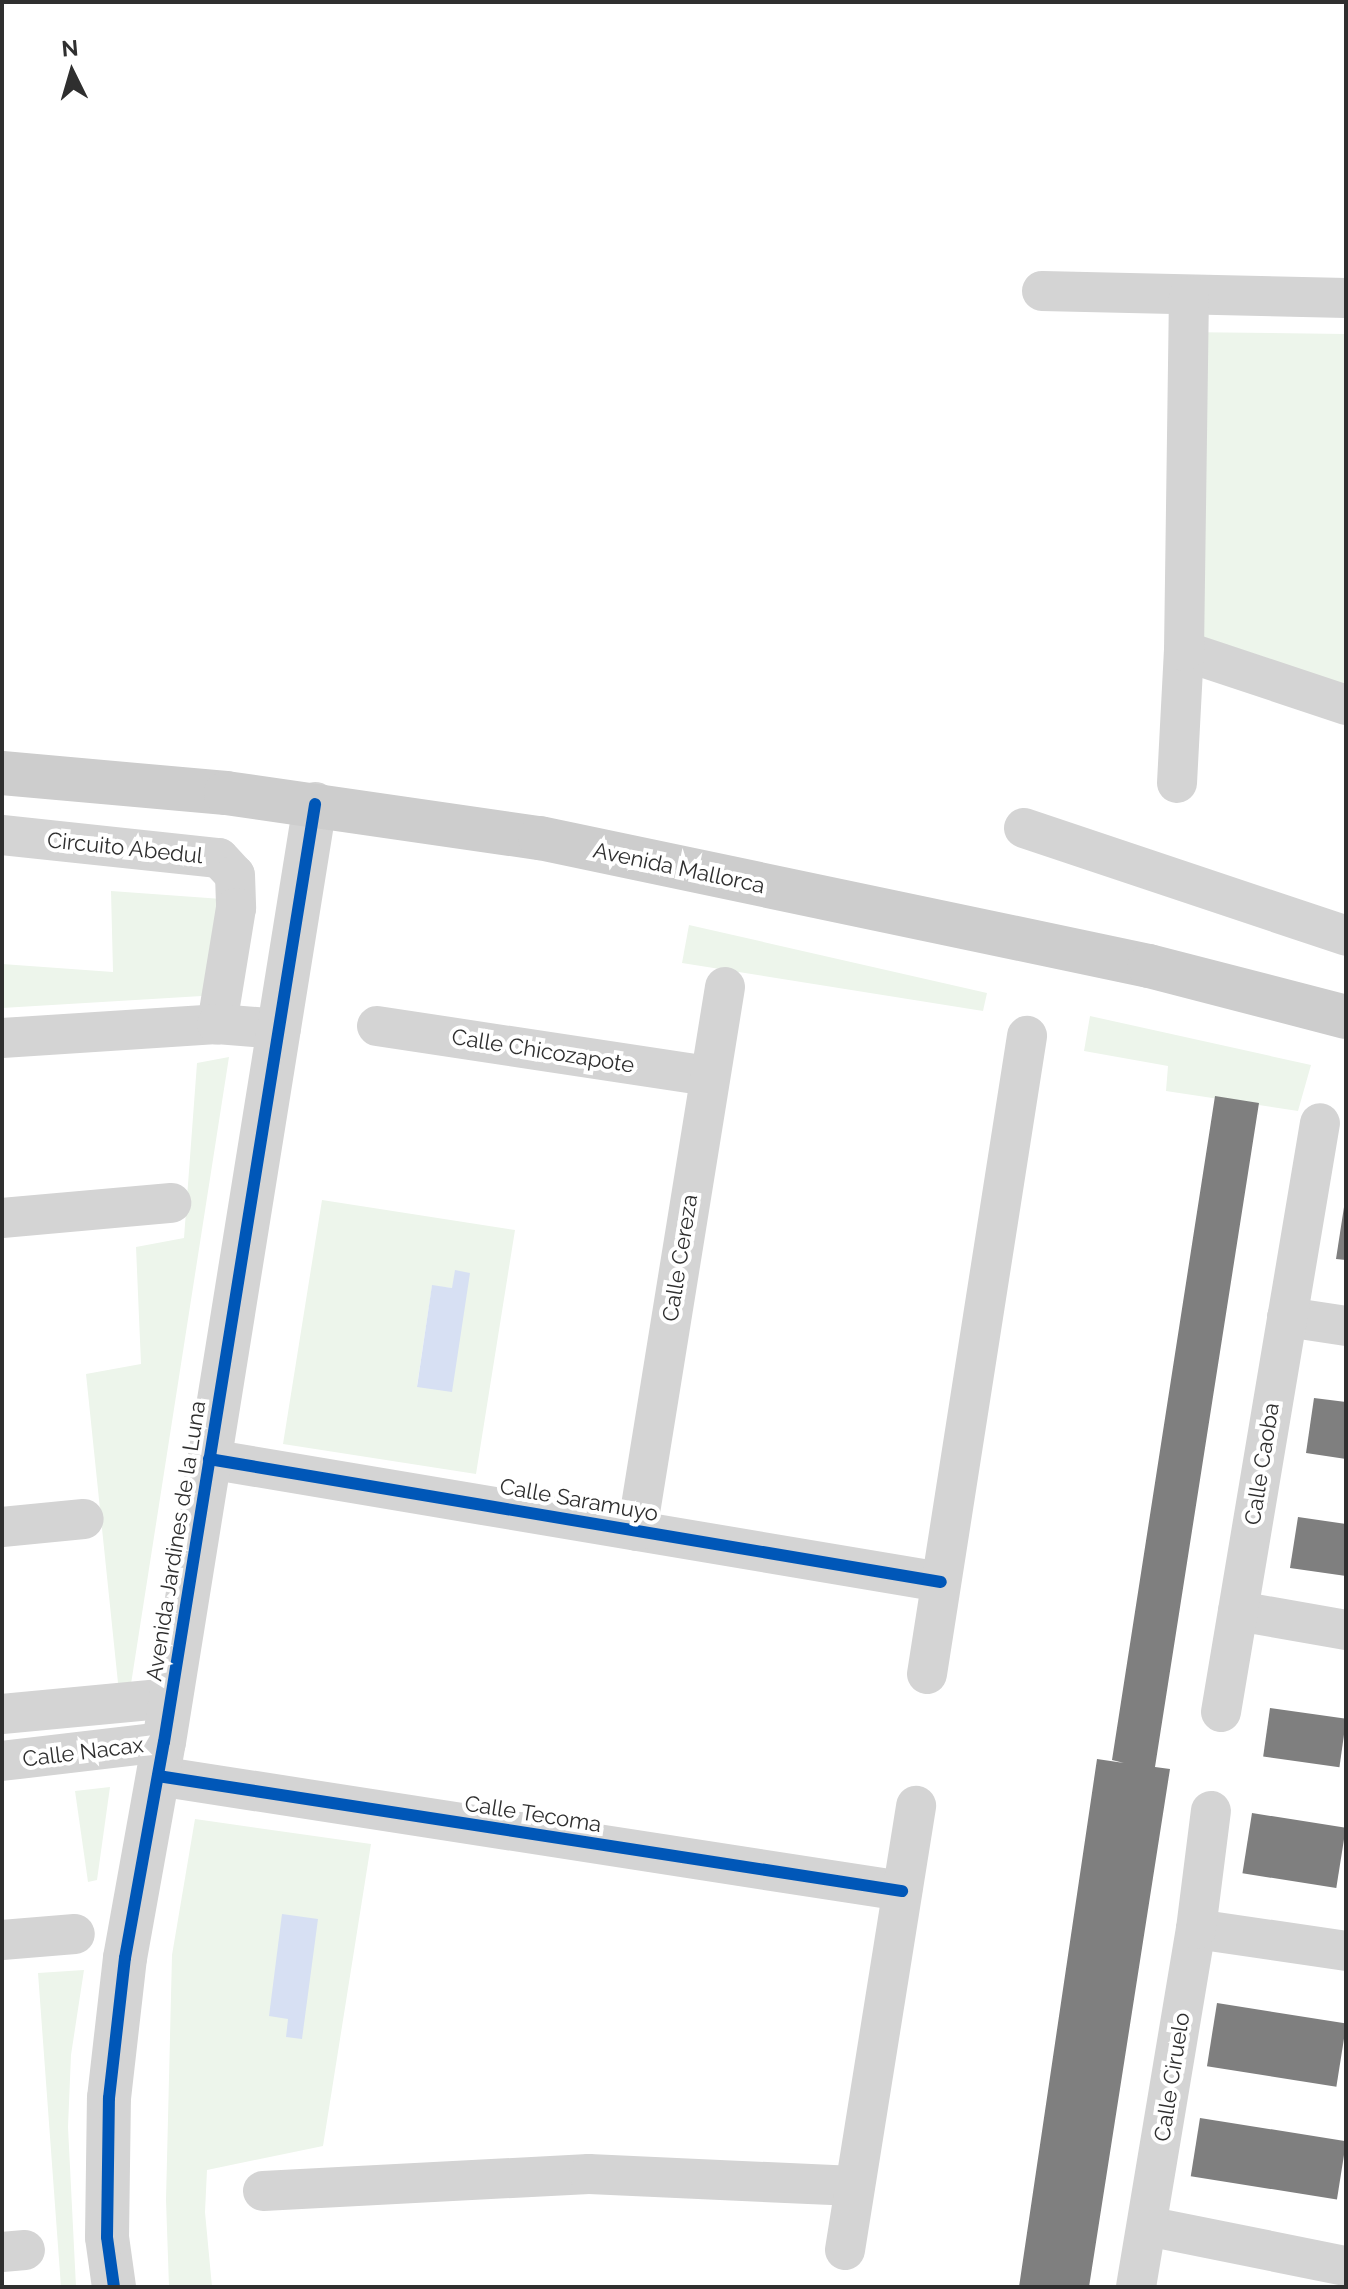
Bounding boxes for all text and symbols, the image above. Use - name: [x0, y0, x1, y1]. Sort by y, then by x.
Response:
- north arrow: [32, 32, 112, 112]
- text: N: [60, 34, 79, 62]
- street label: Circuito Abedul: [45, 827, 205, 869]
- street label: Avenida Mallorca: [591, 837, 767, 899]
- street label: Calle Chicozapote: [450, 1024, 636, 1078]
- street label: Calle Cereza: [657, 1192, 703, 1324]
- street label: Avenida Jardines de la Luna: [141, 1399, 211, 1683]
- street label: Calle Caoba: [1239, 1401, 1285, 1527]
- street label: Calle Saramuyo: [498, 1473, 660, 1527]
- street label: Calle Nacax: [21, 1731, 145, 1773]
- street label: Calle Tecoma: [462, 1790, 604, 1838]
- street label: Calle Ciruelo: [1149, 2011, 1195, 2143]

